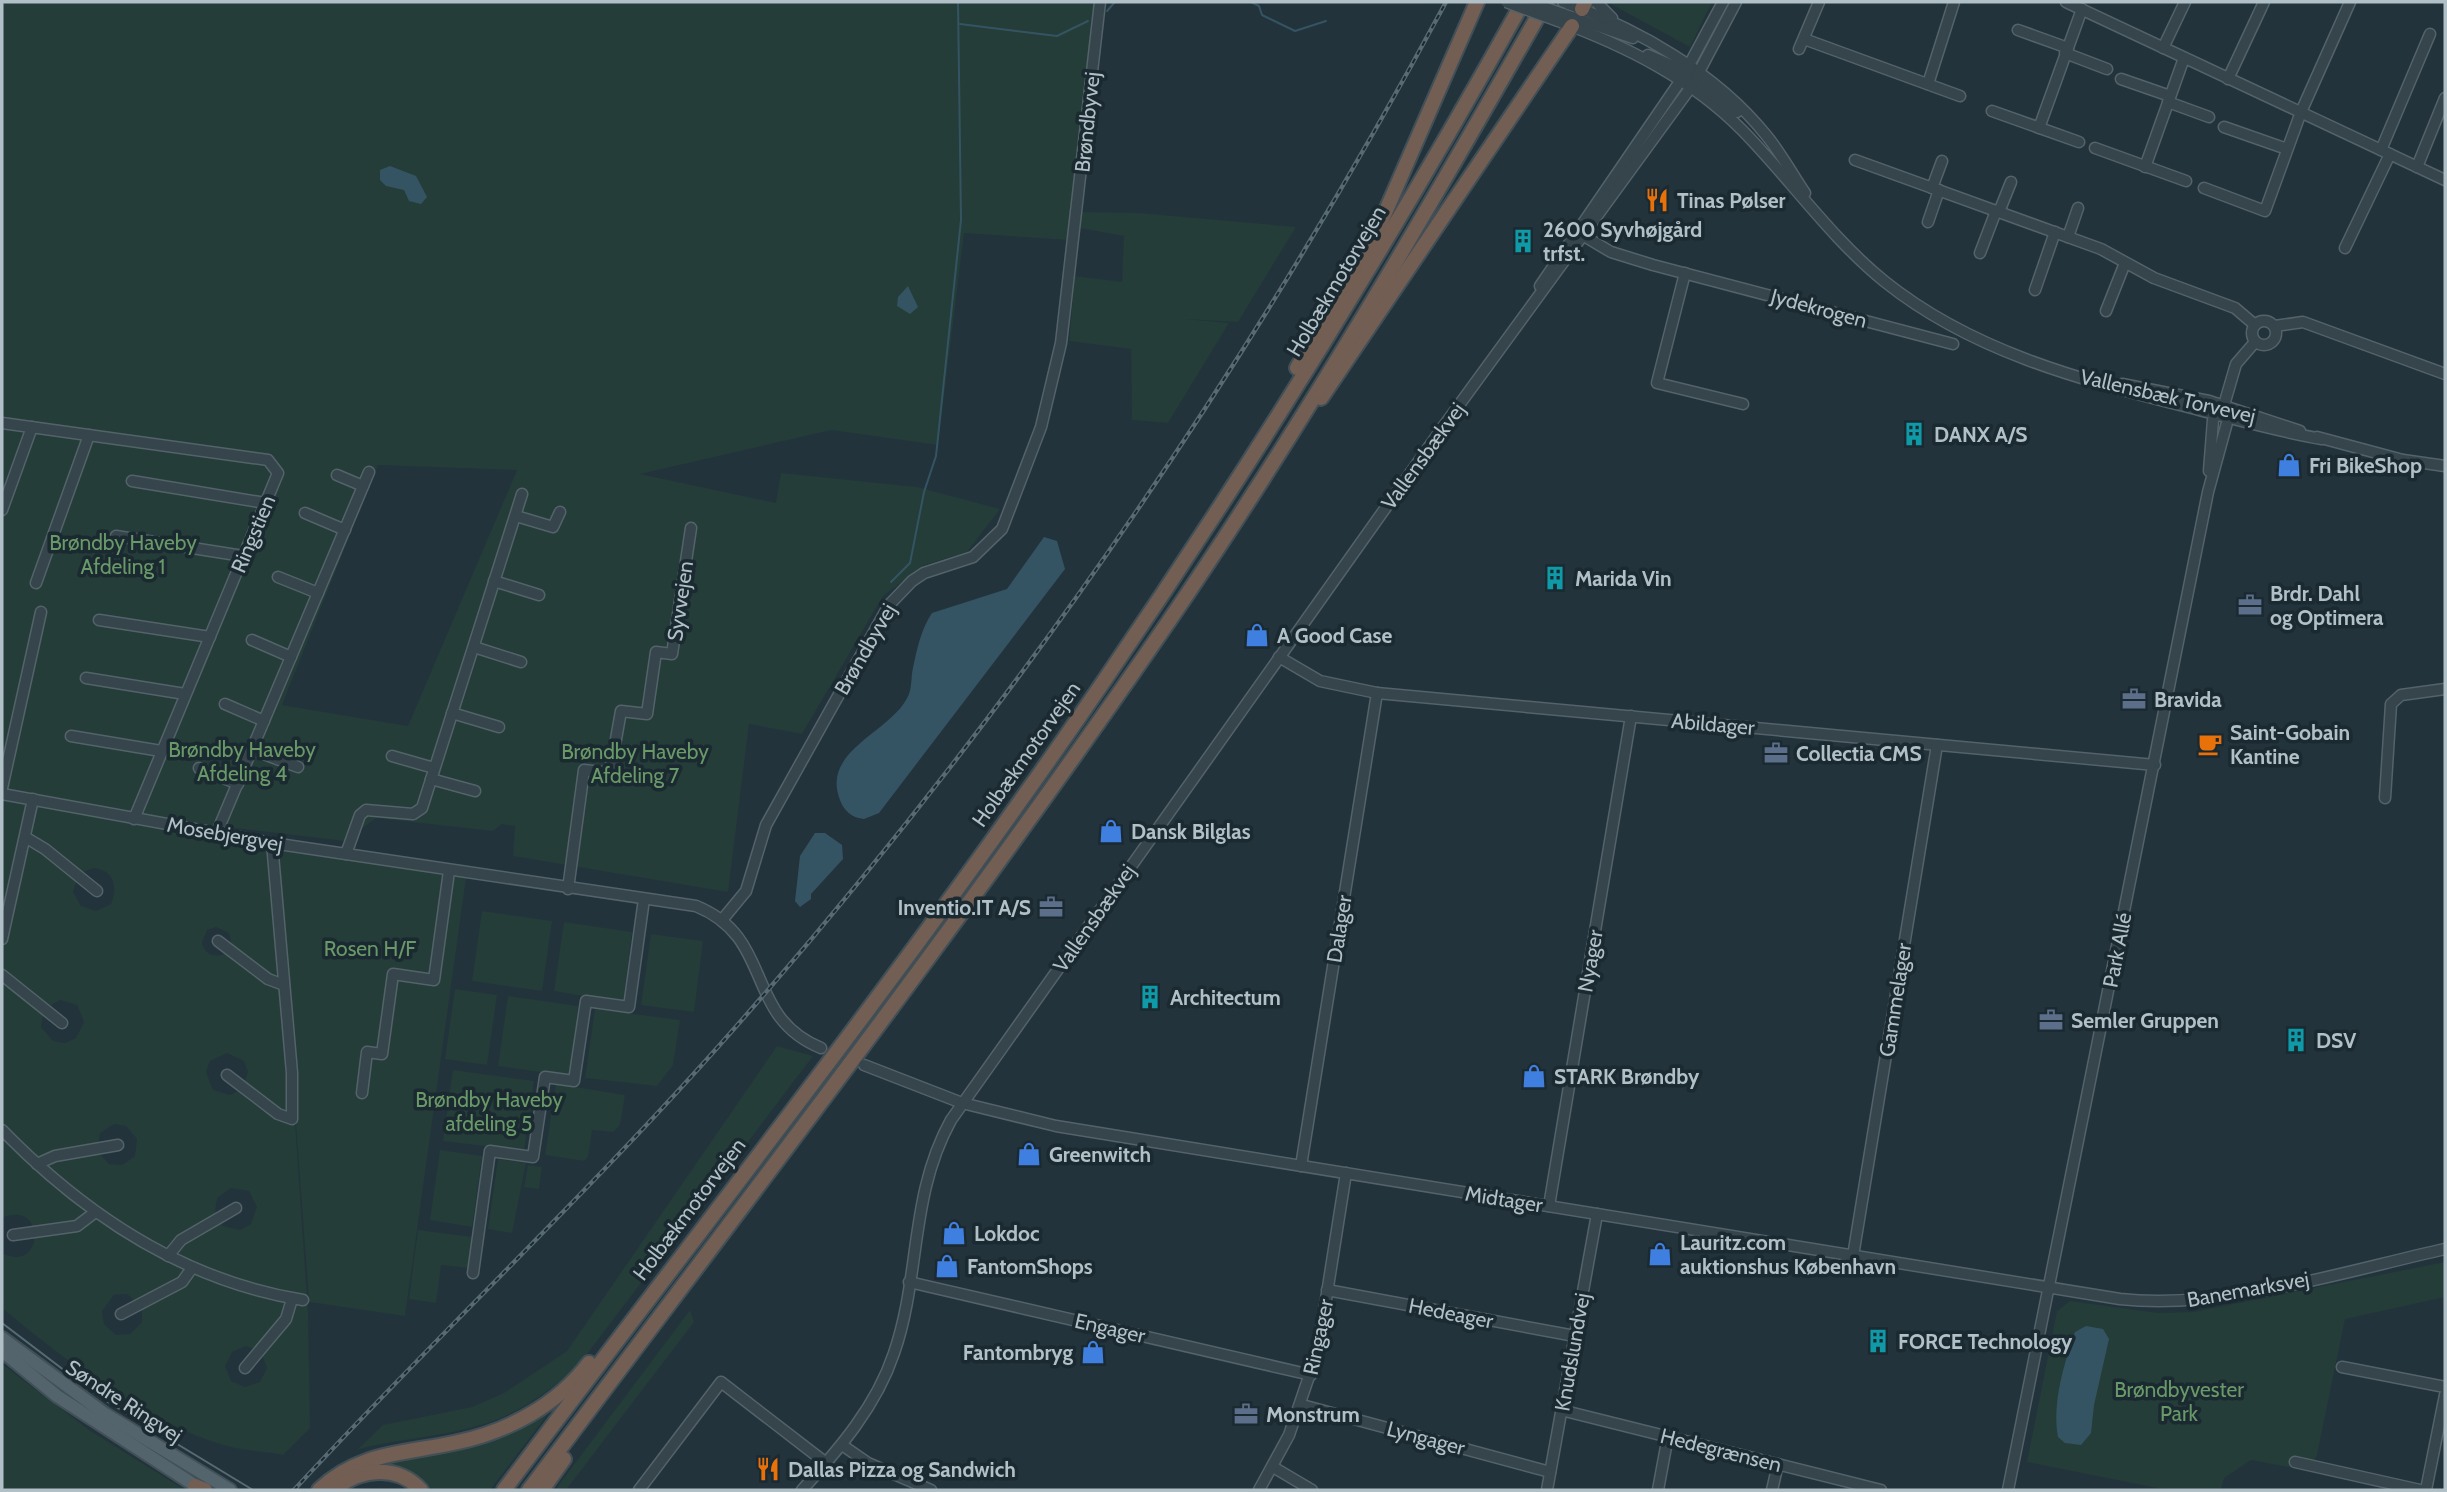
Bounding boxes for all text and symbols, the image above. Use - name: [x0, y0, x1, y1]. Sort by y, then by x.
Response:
- street label: Brøndbyvej: [1069, 70, 1106, 174]
- restaurant icon: Tinas Pølser: [1643, 186, 1671, 214]
- place label: Tinas Pølser: [1677, 188, 1786, 213]
- street label: Holbækmotorvejen: [1281, 201, 1392, 361]
- place label: 2600 Syvhøjgård trfst.: [1543, 217, 1702, 266]
- building icon: 2600 Syvhøjgård trfst.: [1509, 227, 1537, 255]
- street label: Jydekrogen: [1767, 283, 1870, 333]
- street label: Vallensbæk Torvevej: [2078, 364, 2258, 429]
- street label: Vallensbækvej: [1376, 398, 1471, 515]
- building icon: DANX A/S: [1900, 420, 1928, 448]
- place label: DANX A/S: [1934, 422, 2028, 447]
- shop icon: Fri BikeShop: [2275, 451, 2303, 479]
- place label: Fri BikeShop: [2309, 453, 2422, 478]
- street label: Ringstien: [225, 491, 281, 577]
- park label: Brøndby Haveby Afdeling 1: [49, 530, 197, 579]
- street label: Syvvejen: [662, 559, 699, 643]
- building icon: Marida Vin: [1541, 564, 1569, 592]
- place label: Marida Vin: [1575, 566, 1672, 591]
- place label: Brdr. Dahl og Optimera: [2270, 581, 2384, 630]
- office icon: Brdr. Dahl og Optimera: [2236, 591, 2264, 619]
- street label: Brøndbyvej: [829, 599, 902, 700]
- shop icon: A Good Case: [1243, 621, 1271, 649]
- place label: A Good Case: [1277, 623, 1392, 648]
- street label: Holbækmotorvejen: [967, 677, 1086, 832]
- office icon: Bravida: [2120, 685, 2148, 713]
- place label: Bravida: [2154, 687, 2222, 712]
- street label: Abildager: [1670, 708, 1756, 740]
- place label: Saint-Gobain Kantine: [2230, 720, 2350, 769]
- cafe icon: Saint-Gobain Kantine: [2196, 730, 2224, 758]
- park label: Brøndby Haveby Afdeling 4: [168, 737, 316, 786]
- park label: Brøndby Haveby Afdeling 7: [561, 739, 709, 788]
- office icon: Collectia CMS: [1762, 739, 1790, 767]
- place label: Collectia CMS: [1796, 741, 1922, 766]
- street label: Mosebjergvej: [165, 812, 285, 857]
- shop icon: Dansk Bilglas: [1097, 817, 1125, 845]
- place label: Dansk Bilglas: [1131, 819, 1251, 844]
- street label: Vallensbækvej: [1048, 859, 1141, 977]
- office icon: Inventio.IT A/S: [1037, 893, 1065, 921]
- street label: Dalager: [1321, 893, 1357, 965]
- place label: Inventio.IT A/S: [897, 895, 1031, 920]
- street label: Park Allé: [2097, 910, 2137, 990]
- street label: Nyager: [1572, 927, 1608, 994]
- park label: Rosen H/F: [324, 936, 416, 961]
- street label: Gammelager: [1874, 941, 1916, 1059]
- building icon: Architectum: [1136, 983, 1164, 1011]
- place label: Architectum: [1170, 985, 1281, 1010]
- office icon: Semler Gruppen: [2037, 1006, 2065, 1034]
- place label: Semler Gruppen: [2071, 1008, 2219, 1033]
- building icon: DSV: [2282, 1026, 2310, 1054]
- place label: DSV: [2316, 1028, 2356, 1053]
- shop icon: STARK Brøndby: [1520, 1062, 1548, 1090]
- place label: STARK Brøndby: [1554, 1064, 1700, 1089]
- park label: Brøndby Haveby afdeling 5: [415, 1087, 563, 1136]
- street label: Holbækmotorvejen: [627, 1133, 751, 1286]
- shop icon: Greenwitch: [1015, 1140, 1043, 1168]
- place label: Greenwitch: [1049, 1142, 1151, 1167]
- street label: Midtager: [1464, 1181, 1545, 1218]
- shop icon: Lokdoc: [940, 1219, 968, 1247]
- place label: Lokdoc: [974, 1221, 1040, 1246]
- place label: Lauritz.com auktionshus København: [1680, 1230, 1896, 1279]
- shop icon: Lauritz.com auktionshus København: [1646, 1240, 1674, 1268]
- shop icon: FantomShops: [933, 1252, 961, 1280]
- place label: FantomShops: [967, 1254, 1093, 1279]
- street label: Banemarksvej: [2185, 1266, 2311, 1313]
- street label: Knudslundvej: [1549, 1291, 1596, 1413]
- street label: Hedeager: [1407, 1293, 1496, 1334]
- street label: Ringager: [1298, 1296, 1338, 1377]
- street label: Engager: [1072, 1308, 1148, 1348]
- building icon: FORCE Technology: [1864, 1327, 1892, 1355]
- place label: FORCE Technology: [1898, 1329, 2073, 1354]
- shop icon: Fantombryg: [1079, 1338, 1107, 1366]
- place label: Fantombryg: [963, 1340, 1073, 1365]
- street label: Søndre Ringvej: [61, 1354, 187, 1449]
- park label: Brøndbyvester Park: [2114, 1377, 2244, 1426]
- office icon: Monstrum: [1232, 1400, 1260, 1428]
- place label: Monstrum: [1266, 1402, 1360, 1427]
- street label: Lyngager: [1384, 1416, 1468, 1460]
- street label: Hedegrænsen: [1658, 1423, 1784, 1477]
- restaurant icon: Dallas Pizza og Sandwich: [754, 1455, 782, 1483]
- place label: Dallas Pizza og Sandwich: [788, 1457, 1016, 1482]

